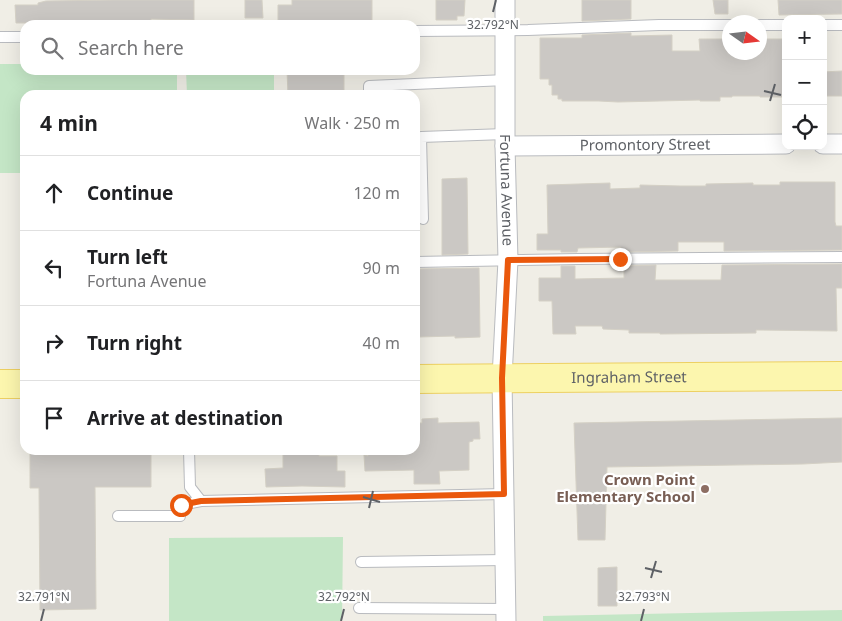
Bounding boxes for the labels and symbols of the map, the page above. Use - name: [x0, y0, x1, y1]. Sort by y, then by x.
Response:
- north arrow: [722, 15, 767, 60]
- text: 32.792°N: [467, 16, 519, 33]
- street label: Fortuna Avenue: [496, 134, 519, 246]
- street label: Promontory Street: [580, 134, 711, 154]
- route end: [609, 248, 632, 271]
- street label: Ingraham Street: [571, 366, 687, 387]
- place label: Crown Point Elementary School: [556, 469, 695, 506]
- marker: Crown Point Elementary School: [699, 483, 711, 495]
- route start: [170, 494, 193, 517]
- text: 32.791°N: [18, 588, 70, 605]
- text: 32.792°N: [318, 588, 370, 605]
- text: 32.793°N: [618, 588, 670, 605]

